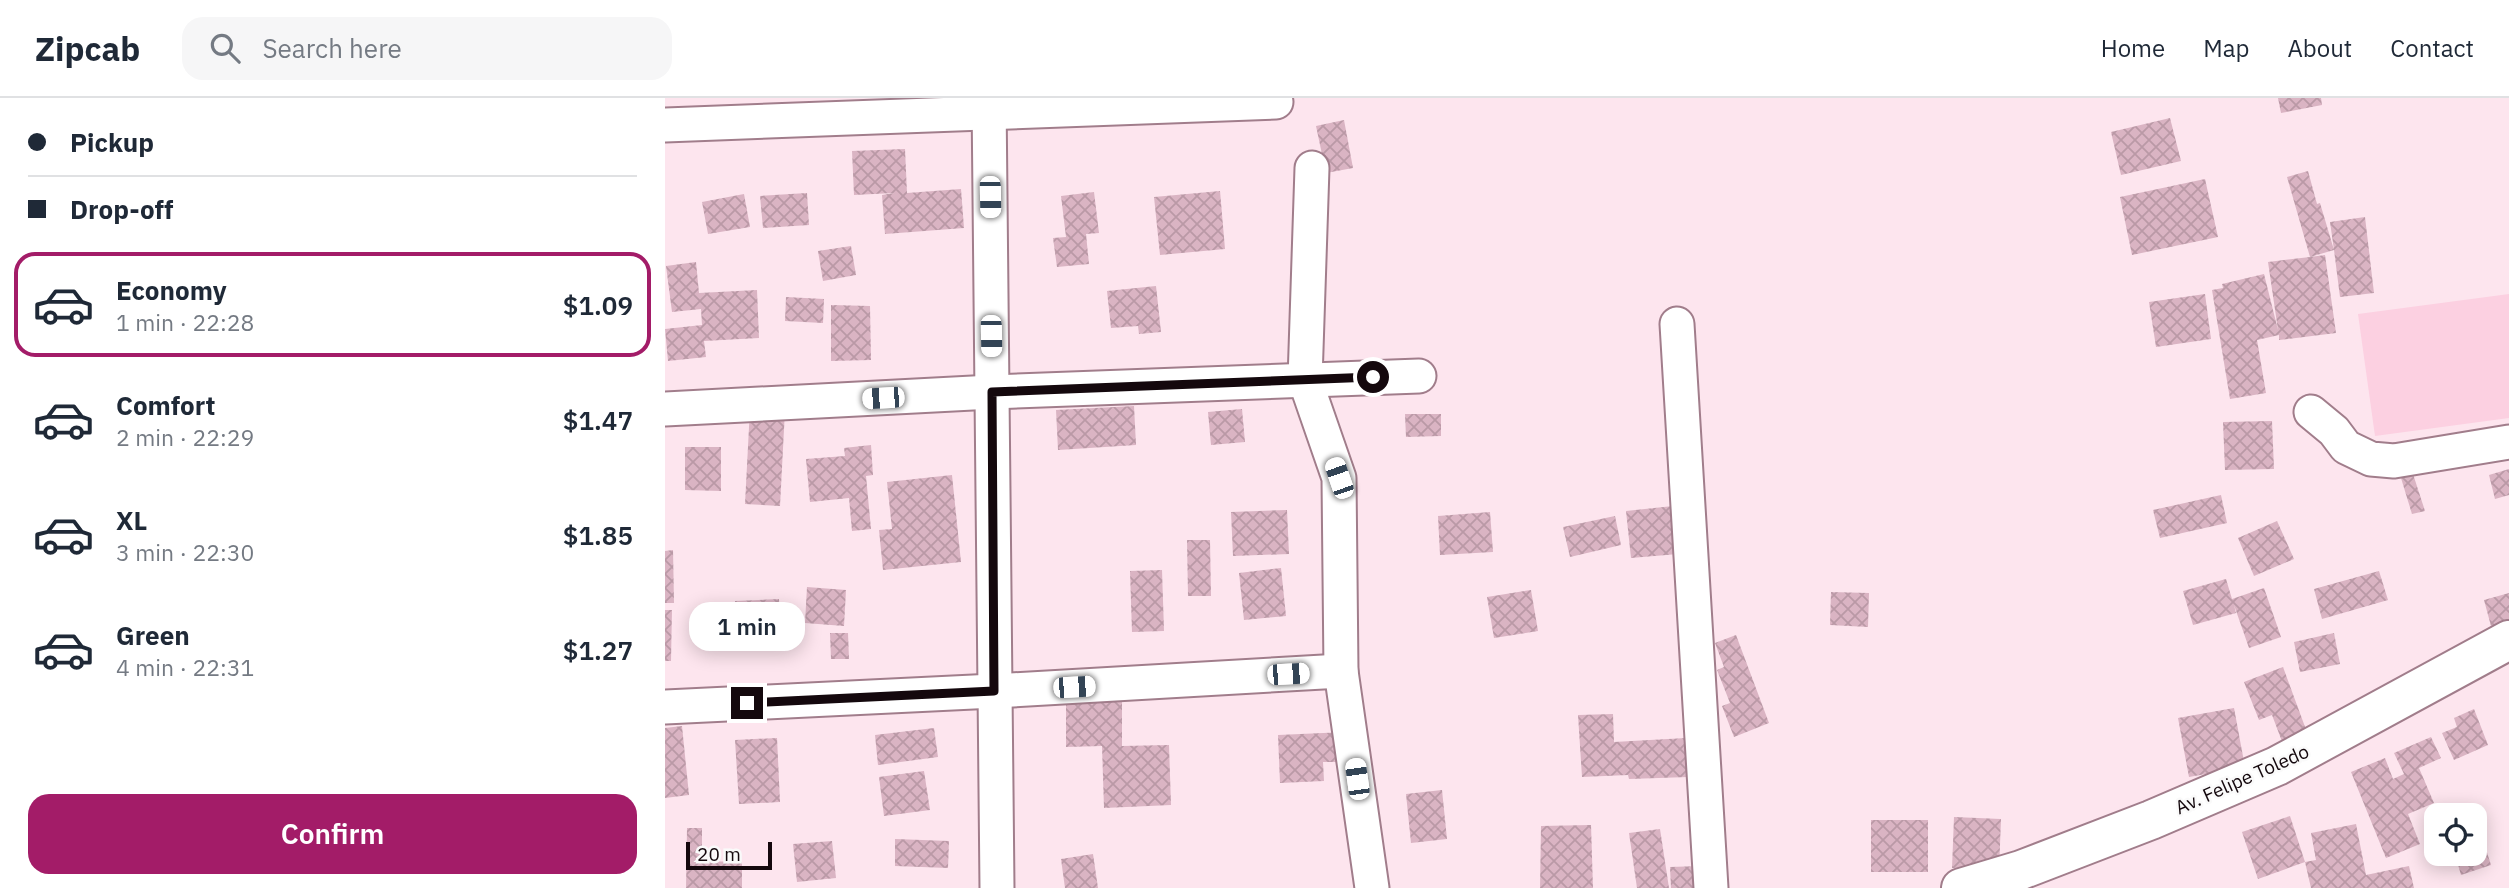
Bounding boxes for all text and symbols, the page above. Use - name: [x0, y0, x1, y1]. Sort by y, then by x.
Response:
- search box: [182, 17, 672, 80]
- text: Zipcab: [35, 27, 140, 70]
- icon: search: [206, 29, 244, 67]
- text: Search here: [262, 31, 402, 65]
- text: Home: [2101, 32, 2165, 64]
- text: Map: [2203, 32, 2249, 64]
- text: About: [2287, 32, 2352, 64]
- text: Contact: [2390, 32, 2474, 64]
- text: Pickup: [70, 125, 154, 159]
- car: [980, 176, 1001, 218]
- text: Drop-off: [70, 192, 173, 226]
- icon: car: [32, 273, 95, 336]
- text: Economy: [116, 273, 227, 307]
- text: $1.09: [563, 288, 633, 322]
- text: 1 min · 22:28: [116, 307, 254, 337]
- car: [981, 315, 1002, 357]
- route start: [1357, 361, 1389, 393]
- car: [862, 386, 905, 410]
- icon: car: [32, 388, 95, 451]
- text: Comfort: [116, 388, 215, 422]
- text: $1.47: [563, 403, 633, 437]
- text: 2 min · 22:29: [116, 422, 254, 452]
- car: [1323, 455, 1356, 501]
- icon: car: [32, 503, 95, 566]
- text: XL: [116, 503, 147, 537]
- text: $1.85: [563, 518, 633, 552]
- text: 3 min · 22:30: [116, 537, 254, 567]
- callout: 1 min: [689, 602, 805, 650]
- text: 1 min: [717, 611, 777, 641]
- icon: car: [32, 618, 95, 681]
- text: Green: [116, 618, 190, 652]
- text: $1.27: [563, 633, 633, 667]
- text: 4 min · 22:31: [116, 652, 254, 682]
- car: [1267, 662, 1310, 686]
- car: [1053, 675, 1096, 699]
- route end: [731, 687, 763, 719]
- street label: Av. Felipe Toledo: [2171, 739, 2313, 819]
- car: [1344, 757, 1371, 801]
- button: Confirm: [28, 794, 637, 874]
- map controls: [2424, 803, 2487, 866]
- button: locate: [2424, 803, 2487, 866]
- scale bar: [686, 839, 772, 871]
- text: 20 m: [697, 842, 741, 866]

